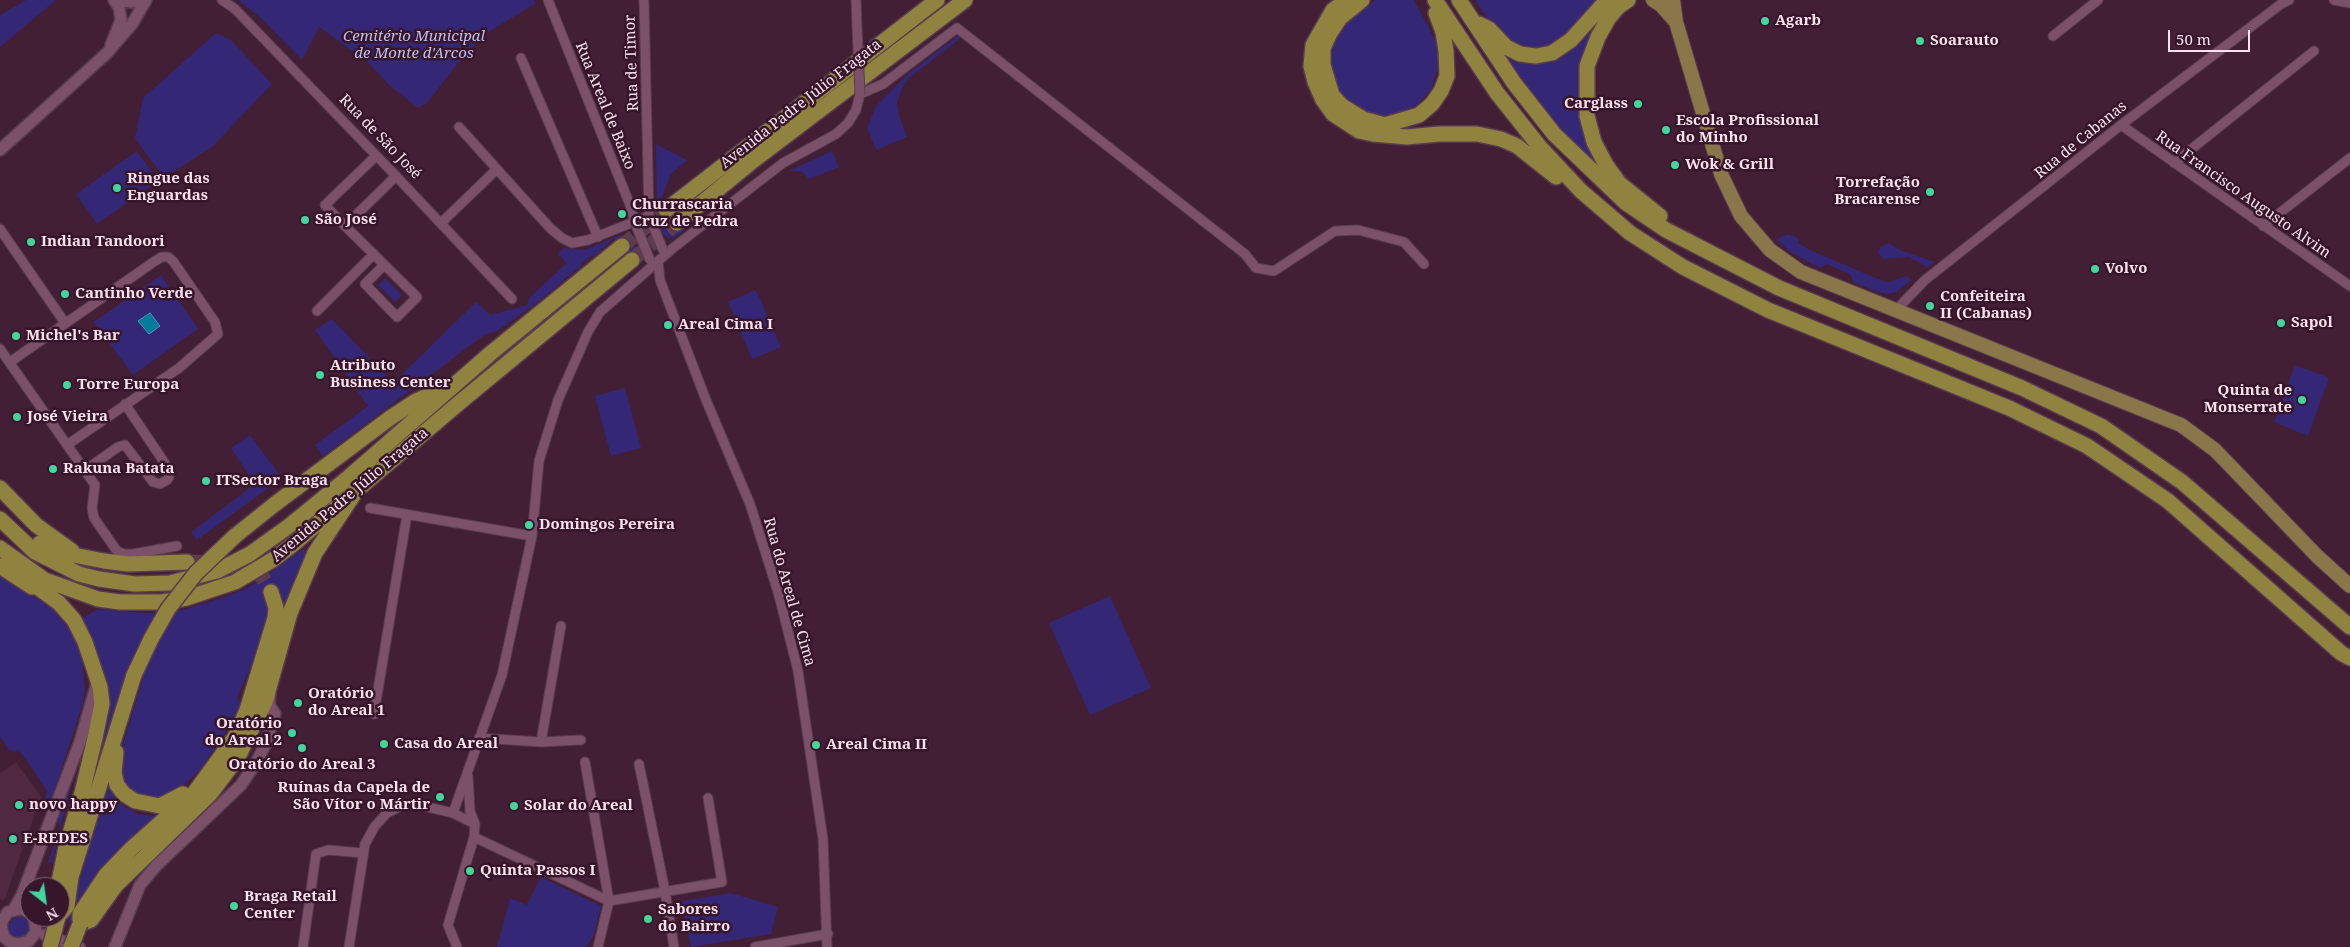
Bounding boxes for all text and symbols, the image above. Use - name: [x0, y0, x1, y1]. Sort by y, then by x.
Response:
- place label: Agarb: [1775, 12, 1821, 30]
- street label: Rua de Timor: [621, 14, 643, 112]
- marker: Agarb: [1759, 15, 1771, 27]
- scale bar: [2170, 20, 2252, 52]
- park label: Cemitério Municipal de Monte d'Arcos: [343, 28, 485, 63]
- text: 50 m: [2176, 29, 2211, 49]
- place label: Soarauto: [1930, 32, 1999, 50]
- marker: Soarauto: [1914, 35, 1926, 47]
- street label: Avenida Padre Júlio Fragata: [717, 36, 885, 172]
- street label: Rua Areal de Baixo: [571, 40, 639, 172]
- street label: Rua de São José: [335, 91, 425, 183]
- place label: Carglass: [1564, 95, 1628, 113]
- street label: Rua de Cabanas: [2031, 97, 2131, 183]
- marker: Carglass: [1632, 98, 1644, 110]
- place label: Escola Profissional do Minho: [1676, 112, 1819, 147]
- marker: Escola Profissional do Minho: [1660, 124, 1672, 136]
- street label: Rua Francisco Augusto Alvim: [2152, 128, 2334, 262]
- place label: Wok & Grill: [1685, 156, 1774, 174]
- marker: Wok & Grill: [1669, 159, 1681, 171]
- place label: Ringue das Enguardas: [127, 170, 210, 205]
- place label: Torrefação Bracarense: [1834, 174, 1920, 209]
- marker: Ringue das Enguardas: [111, 182, 123, 194]
- marker: Torrefação Bracarense: [1924, 186, 1936, 198]
- place label: Churrascaria Cruz de Pedra: [632, 196, 738, 231]
- marker: Churrascaria Cruz de Pedra: [616, 208, 628, 220]
- place label: São José: [315, 211, 377, 229]
- marker: São José: [299, 214, 311, 226]
- place label: Indian Tandoori: [41, 233, 165, 251]
- marker: Indian Tandoori: [25, 236, 37, 248]
- place label: Volvo: [2105, 260, 2147, 278]
- marker: Volvo: [2089, 263, 2101, 275]
- place label: Cantinho Verde: [75, 285, 193, 303]
- marker: Cantinho Verde: [59, 288, 71, 300]
- place label: Confeiteira II (Cabanas): [1940, 288, 2032, 323]
- marker: Confeiteira II (Cabanas): [1924, 300, 1936, 312]
- place label: Sapol: [2291, 314, 2333, 332]
- place label: Areal Cima I: [678, 316, 773, 334]
- marker: Sapol: [2275, 317, 2287, 329]
- marker: Areal Cima I: [662, 319, 674, 331]
- place label: Michel's Bar: [26, 327, 120, 345]
- marker: Michel's Bar: [10, 330, 22, 342]
- place label: Atributo Business Center: [330, 357, 451, 392]
- marker: Atributo Business Center: [314, 369, 326, 381]
- place label: Torre Europa: [77, 376, 179, 394]
- marker: Torre Europa: [61, 379, 73, 391]
- place label: Quinta de Monserrate: [2204, 382, 2292, 417]
- marker: Quinta de Monserrate: [2296, 394, 2308, 406]
- place label: José Vieira: [27, 408, 108, 426]
- marker: José Vieira: [11, 411, 23, 423]
- street label: Avenida Padre Júlio Fragata: [268, 424, 432, 566]
- place label: Rakuna Batata: [63, 460, 174, 478]
- marker: Rakuna Batata: [47, 463, 59, 475]
- place label: ITSector Braga: [216, 472, 328, 490]
- marker: ITSector Braga: [200, 475, 212, 487]
- place label: Domingos Pereira: [539, 516, 675, 534]
- street label: Rua do Areal de Cima: [759, 516, 819, 668]
- marker: Domingos Pereira: [523, 519, 535, 531]
- place label: Oratório do Areal 1: [308, 685, 385, 720]
- marker: Oratório do Areal 1: [292, 697, 304, 709]
- place label: Oratório do Areal 2: [205, 715, 282, 750]
- marker: Oratório do Areal 2: [286, 727, 298, 739]
- place label: Casa do Areal: [394, 735, 498, 753]
- place label: Areal Cima II: [826, 736, 927, 754]
- marker: Casa do Areal: [378, 738, 390, 750]
- marker: Areal Cima II: [810, 739, 822, 751]
- marker: Oratório do Areal 3: [296, 742, 308, 754]
- place label: Oratório do Areal 3: [228, 756, 376, 774]
- place label: Ruínas da Capela de São Vítor o Mártir: [277, 779, 430, 814]
- marker: Ruínas da Capela de São Vítor o Mártir: [434, 791, 446, 803]
- place label: novo happy: [29, 796, 117, 814]
- place label: Solar do Areal: [524, 797, 633, 815]
- marker: novo happy: [13, 799, 25, 811]
- marker: Solar do Areal: [508, 800, 520, 812]
- place label: E-REDES: [23, 830, 88, 848]
- marker: E-REDES: [7, 833, 19, 845]
- place label: Quinta Passos I: [480, 862, 595, 880]
- marker: Quinta Passos I: [464, 865, 476, 877]
- north arrow: [20, 877, 70, 927]
- place label: Braga Retail Center: [244, 888, 337, 923]
- marker: Braga Retail Center: [228, 900, 240, 912]
- place label: Sabores do Bairro: [658, 901, 730, 936]
- text: N: [43, 904, 62, 926]
- marker: Sabores do Bairro: [642, 913, 654, 925]

